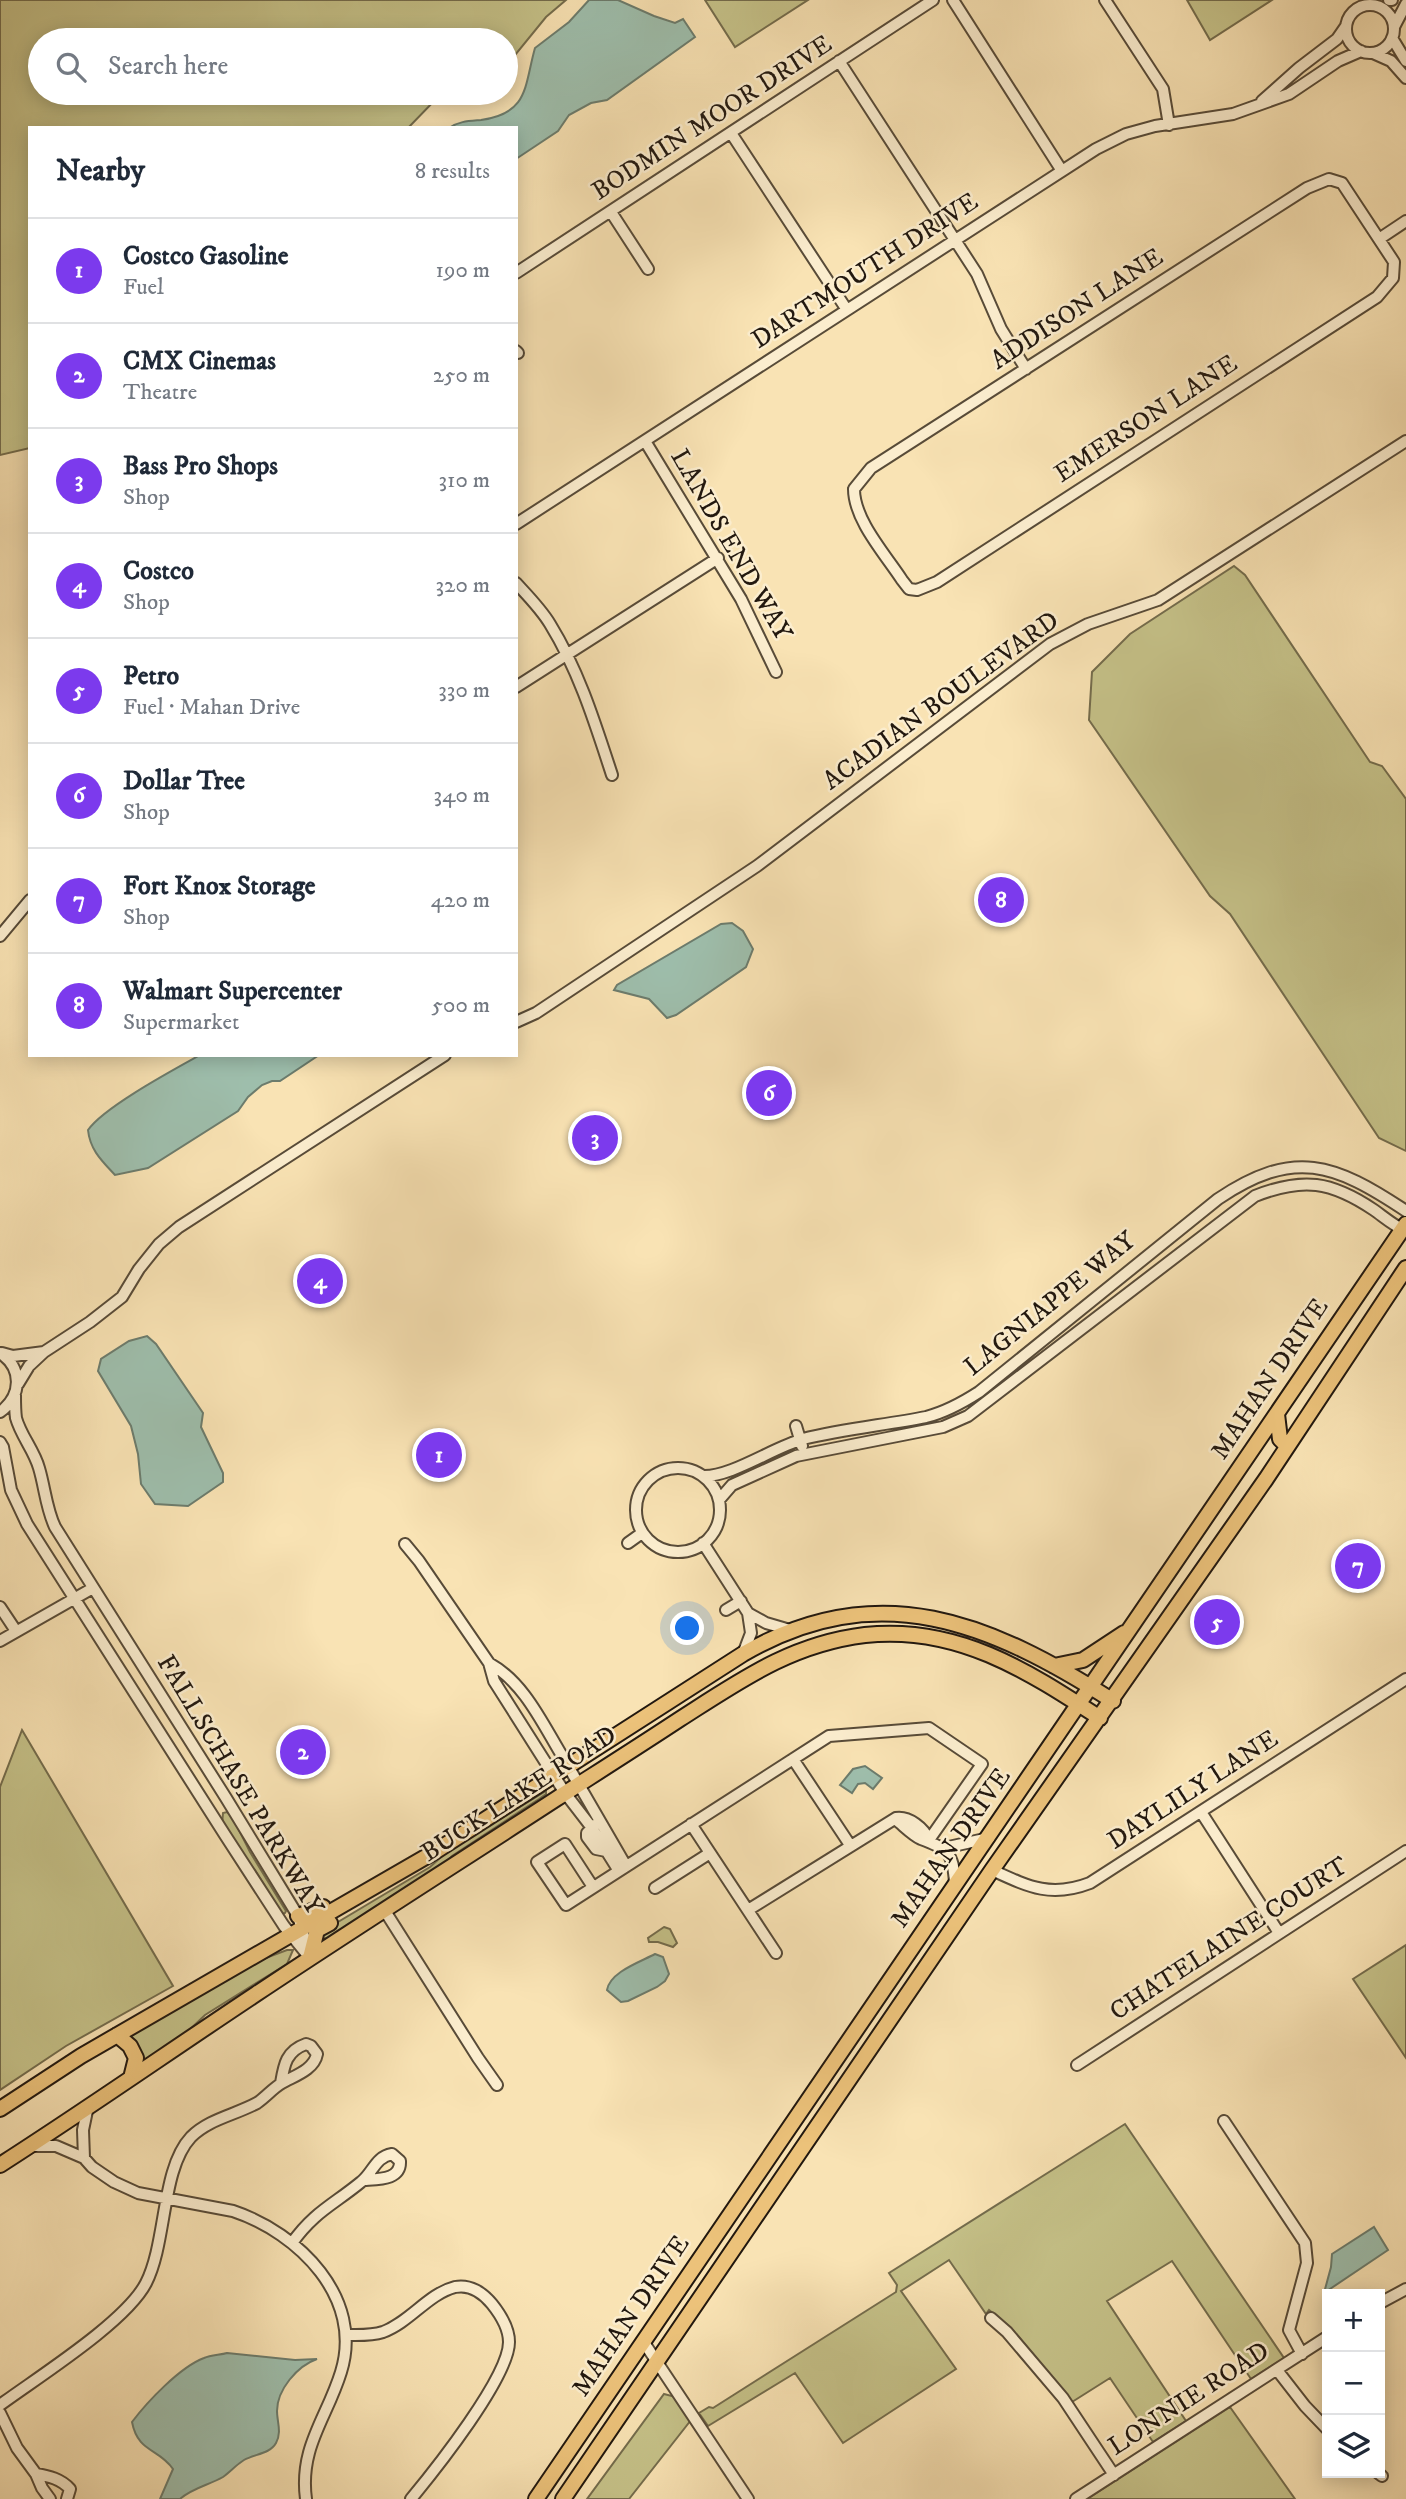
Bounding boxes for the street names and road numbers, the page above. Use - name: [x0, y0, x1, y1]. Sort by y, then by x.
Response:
- street label: BODMIN MOOR DRIVE: [586, 28, 838, 208]
- street label: DARTMOUTH DRIVE: [745, 185, 985, 357]
- street label: ADDISON LANE: [984, 241, 1170, 377]
- street label: EMERSON LANE: [1048, 347, 1244, 491]
- street label: LANDS END WAY: [663, 443, 800, 647]
- street label: ACADIAN BOULEVARD: [816, 604, 1066, 798]
- street label: LAGNIAPPE WAY: [957, 1224, 1143, 1384]
- street label: MAHAN DRIVE: [1204, 1292, 1336, 1466]
- street label: FALLSCHASE PARKWAY: [149, 1649, 331, 1922]
- street label: BUCK LAKE ROAD: [415, 1718, 623, 1870]
- street label: DAYLILY LANE: [1102, 1723, 1284, 1857]
- street label: MAHAN DRIVE: [884, 1762, 1018, 1934]
- street label: CHATELAINE COURT: [1104, 1849, 1355, 2028]
- street label: MAHAN DRIVE: [565, 2229, 697, 2403]
- street label: LONNIE ROAD: [1102, 2335, 1276, 2463]

